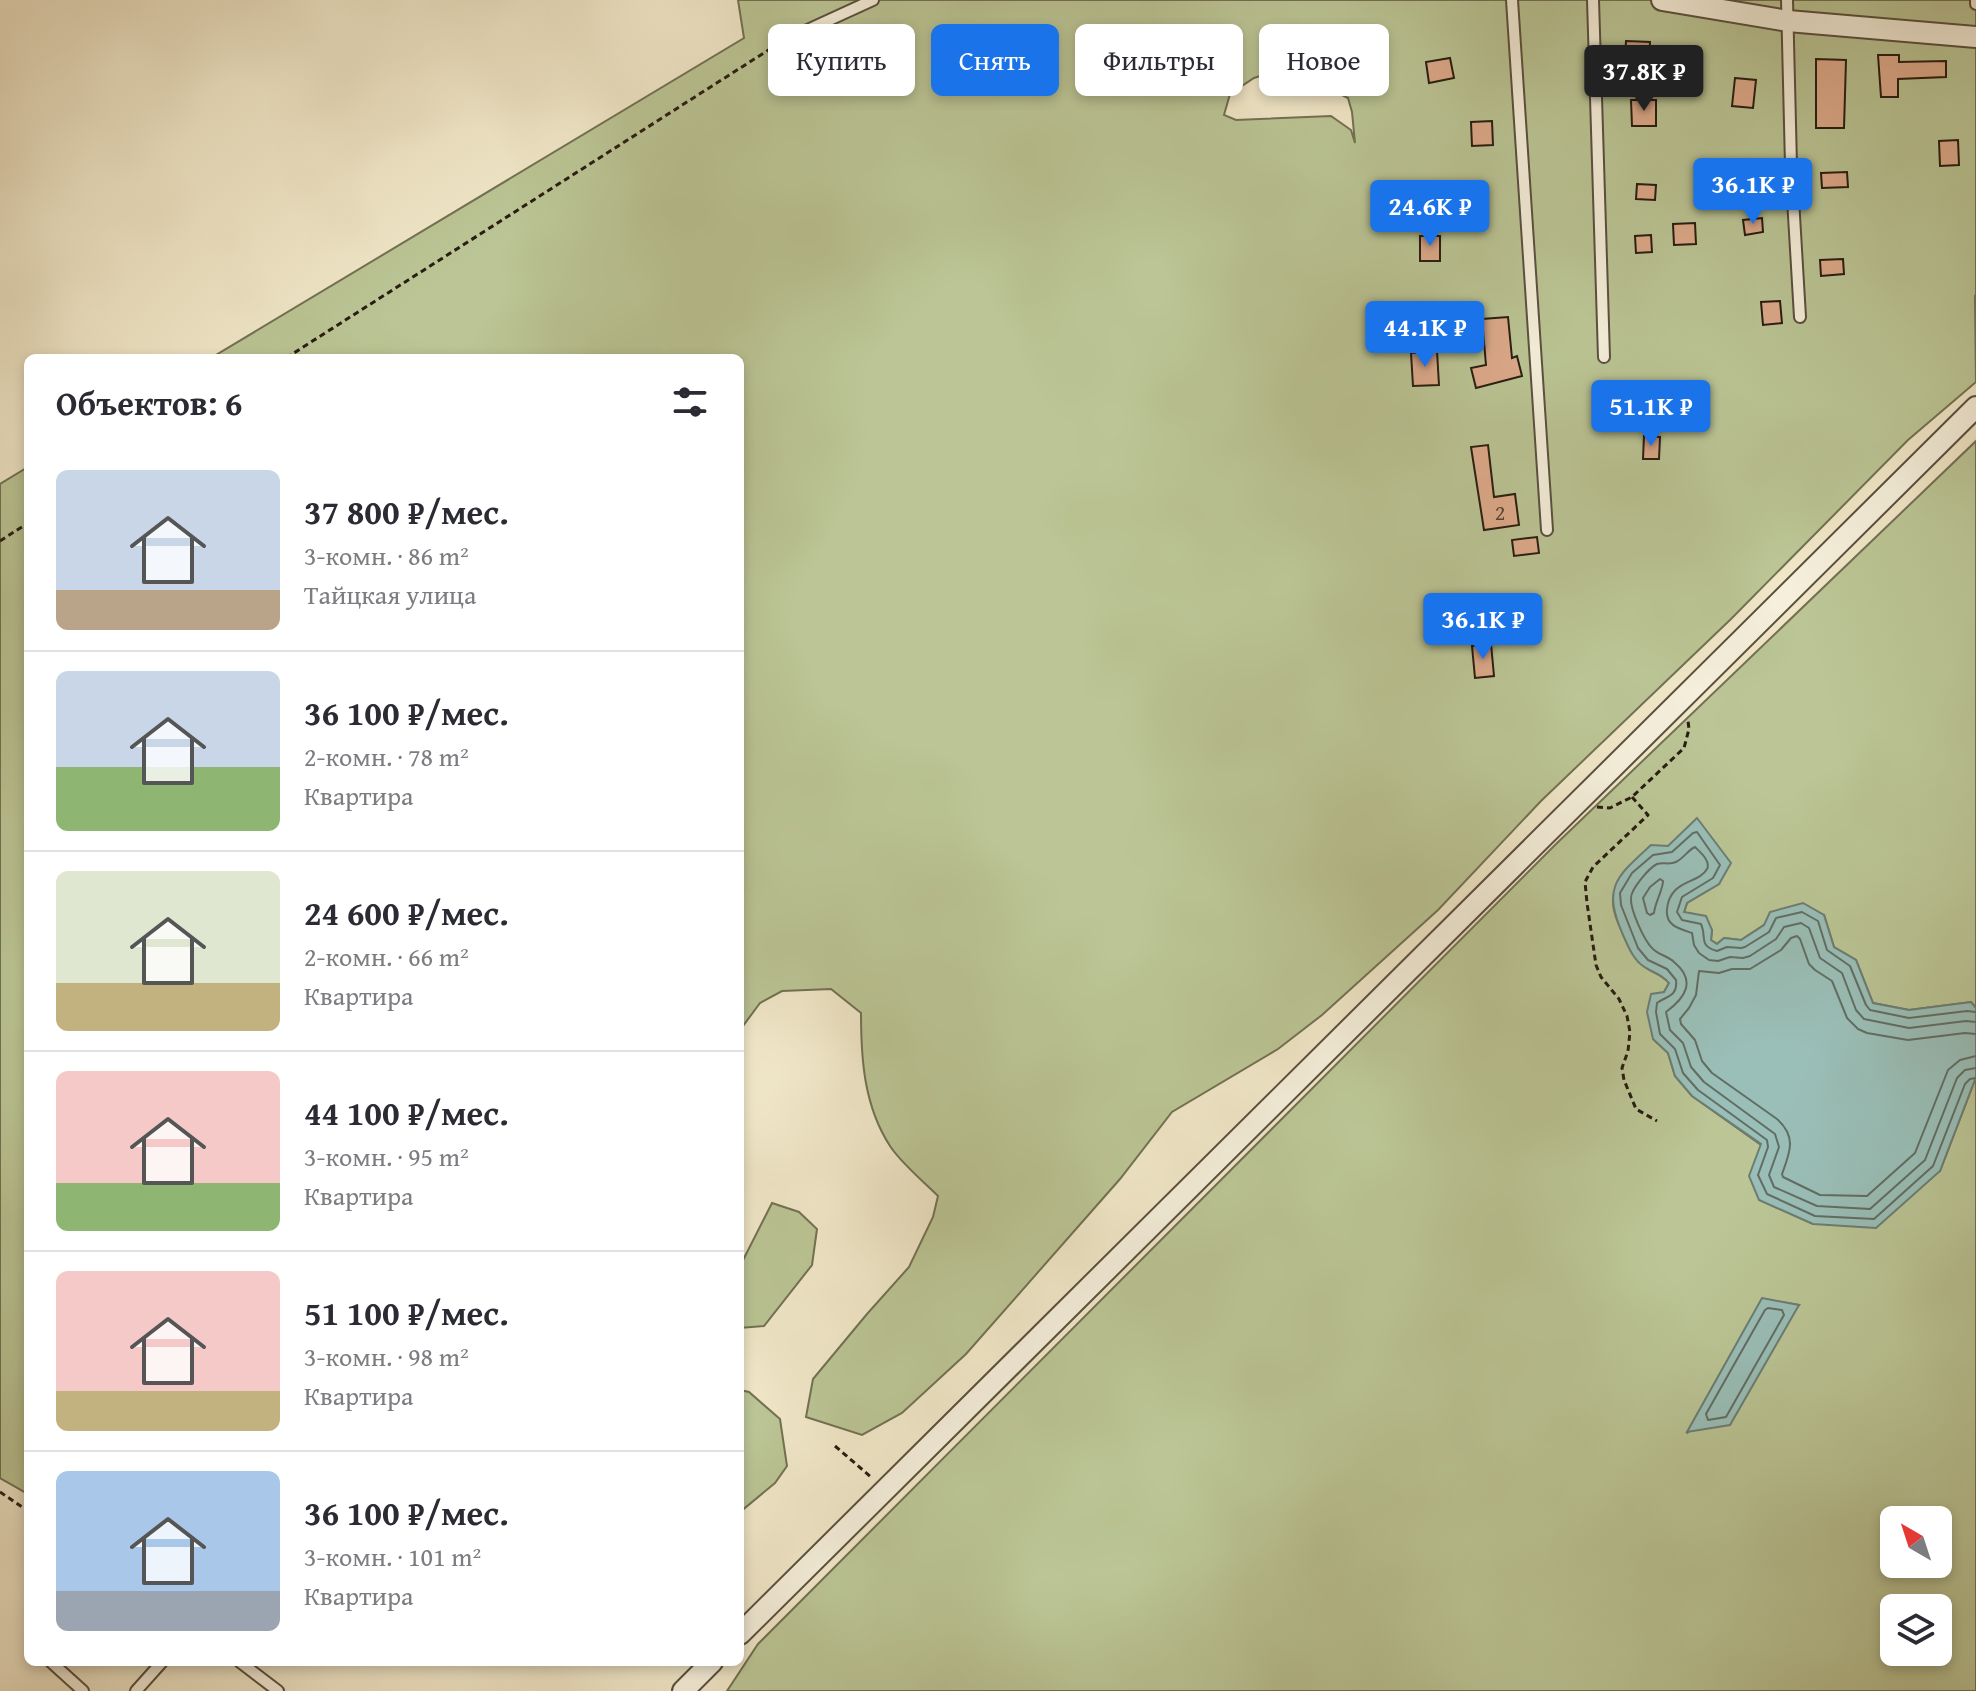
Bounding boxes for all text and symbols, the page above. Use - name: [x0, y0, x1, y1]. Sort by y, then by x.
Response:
- chip: Купить: [768, 24, 915, 96]
- chip: Снять: [931, 24, 1059, 96]
- chip: Фильтры: [1075, 24, 1243, 96]
- chip: Новое: [1259, 24, 1389, 96]
- pin: 37.8K ₽: [1570, 45, 1718, 113]
- text: 37.8K ₽: [1602, 51, 1686, 90]
- pin: 36.1K ₽: [1679, 158, 1827, 226]
- text: 36.1K ₽: [1711, 164, 1795, 203]
- pin: 24.6K ₽: [1356, 180, 1504, 248]
- text: 24.6K ₽: [1388, 186, 1472, 225]
- pin: 44.1K ₽: [1351, 301, 1499, 369]
- text: 44.1K ₽: [1383, 307, 1467, 346]
- text: Объектов: 6: [56, 378, 242, 427]
- icon: filters: [668, 380, 712, 424]
- pin: 51.1K ₽: [1577, 380, 1725, 448]
- text: 51.1K ₽: [1609, 386, 1693, 425]
- text: 37 800 ₽/мес.: [304, 487, 509, 536]
- house number: 2: [1495, 496, 1505, 528]
- icon: home: [120, 502, 216, 598]
- text: 3-комн. · 86 m²: [304, 536, 469, 575]
- text: Тайцкая улица: [304, 575, 476, 614]
- pin: 36.1K ₽: [1409, 593, 1557, 661]
- text: 36.1K ₽: [1441, 599, 1525, 638]
- text: 36 100 ₽/мес.: [304, 688, 509, 737]
- icon: home: [120, 703, 216, 799]
- text: 2-комн. · 78 m²: [304, 737, 469, 776]
- text: Квартира: [304, 776, 413, 815]
- text: 24 600 ₽/мес.: [304, 888, 509, 937]
- icon: home: [120, 903, 216, 999]
- text: 2-комн. · 66 m²: [304, 937, 469, 976]
- text: Квартира: [304, 976, 413, 1015]
- text: 44 100 ₽/мес.: [304, 1088, 509, 1137]
- icon: home: [120, 1103, 216, 1199]
- text: 3-комн. · 95 m²: [304, 1137, 469, 1176]
- text: Квартира: [304, 1176, 413, 1215]
- text: 51 100 ₽/мес.: [304, 1288, 509, 1337]
- icon: home: [120, 1303, 216, 1399]
- text: 3-комн. · 98 m²: [304, 1337, 469, 1376]
- text: Квартира: [304, 1376, 413, 1415]
- text: 36 100 ₽/мес.: [304, 1488, 509, 1537]
- icon: home: [120, 1503, 216, 1599]
- north arrow: [1880, 1506, 1952, 1578]
- map controls: [1880, 1506, 1952, 1666]
- text: 3-комн. · 101 m²: [304, 1537, 481, 1576]
- text: Квартира: [304, 1576, 413, 1615]
- button: layers: [1880, 1594, 1952, 1666]

